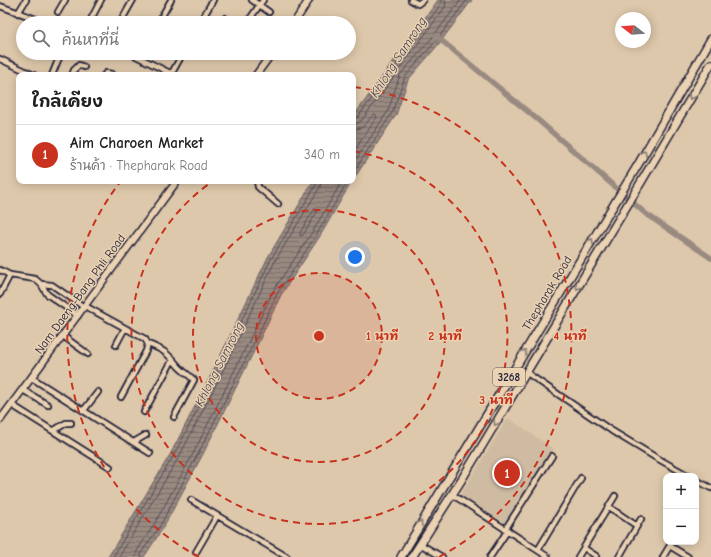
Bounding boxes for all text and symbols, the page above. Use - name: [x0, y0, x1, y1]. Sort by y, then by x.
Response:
- north arrow: [615, 12, 651, 48]
- water label: Khlong Samrong: [366, 14, 430, 100]
- search box: [16, 16, 356, 60]
- icon: search: [30, 27, 52, 49]
- text: ค้นหาที่นี่: [62, 31, 119, 49]
- text: ใกล้เคียง: [32, 92, 103, 111]
- one-way arrow: [689, 93, 696, 100]
- text: Aim Charoen Market: [70, 134, 203, 152]
- text: 1: [42, 147, 48, 162]
- text: 340 m: [304, 147, 340, 162]
- one-way arrow: [640, 150, 647, 158]
- text: ร้านค้า · Thepharak Road: [70, 158, 208, 173]
- street label: Nam Daeng-Bang Phli Road: [32, 231, 128, 357]
- one-way arrow: [586, 238, 593, 245]
- your location: [345, 247, 365, 267]
- street label: Thepharak Road: [519, 253, 575, 333]
- one-way arrow: [575, 283, 582, 290]
- water label: Khlong Samrong: [191, 319, 247, 409]
- text: 1 นาที: [366, 328, 398, 343]
- text: 2 นาที: [428, 328, 462, 343]
- text: 4 นาที: [553, 328, 587, 343]
- centre of rings: [312, 329, 326, 343]
- one-way arrow: [519, 349, 526, 356]
- road number: 3268: [493, 368, 525, 386]
- text: 3 นาที: [479, 392, 513, 407]
- one-way arrow: [494, 419, 501, 426]
- pin: 1: [494, 458, 520, 488]
- map controls: [663, 473, 699, 545]
- button: +: [663, 473, 699, 509]
- button: −: [663, 509, 699, 545]
- one-way arrow: [416, 520, 423, 528]

